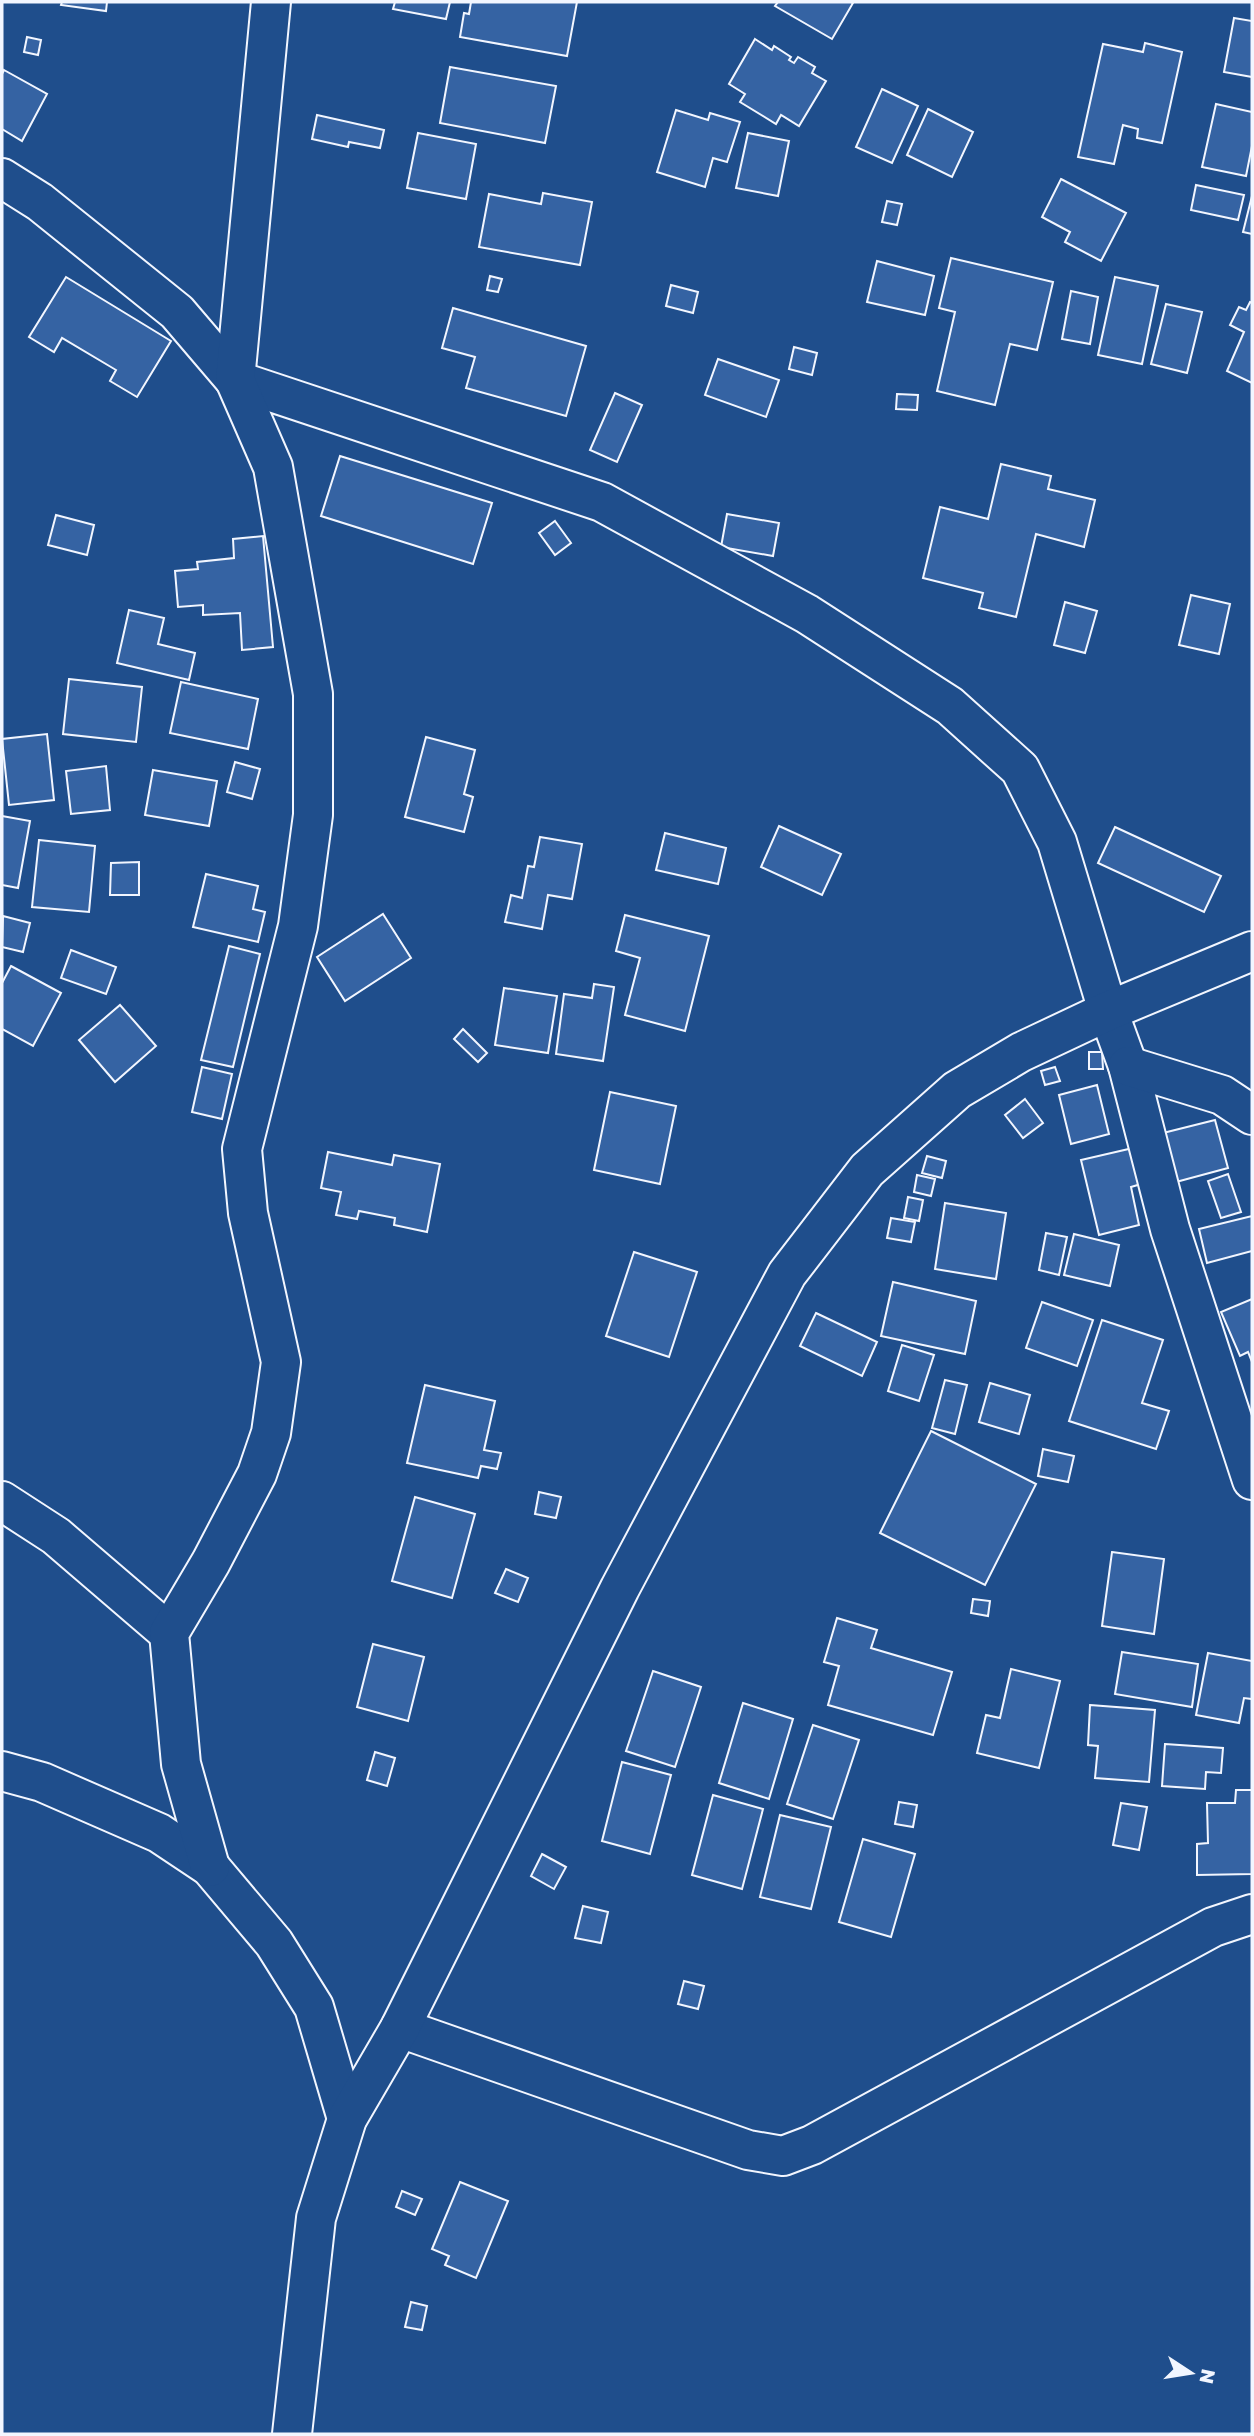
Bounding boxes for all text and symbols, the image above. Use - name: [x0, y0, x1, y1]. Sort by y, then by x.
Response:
- north arrow: [1156, 2338, 1226, 2408]
- text: N: [1195, 2367, 1221, 2386]

